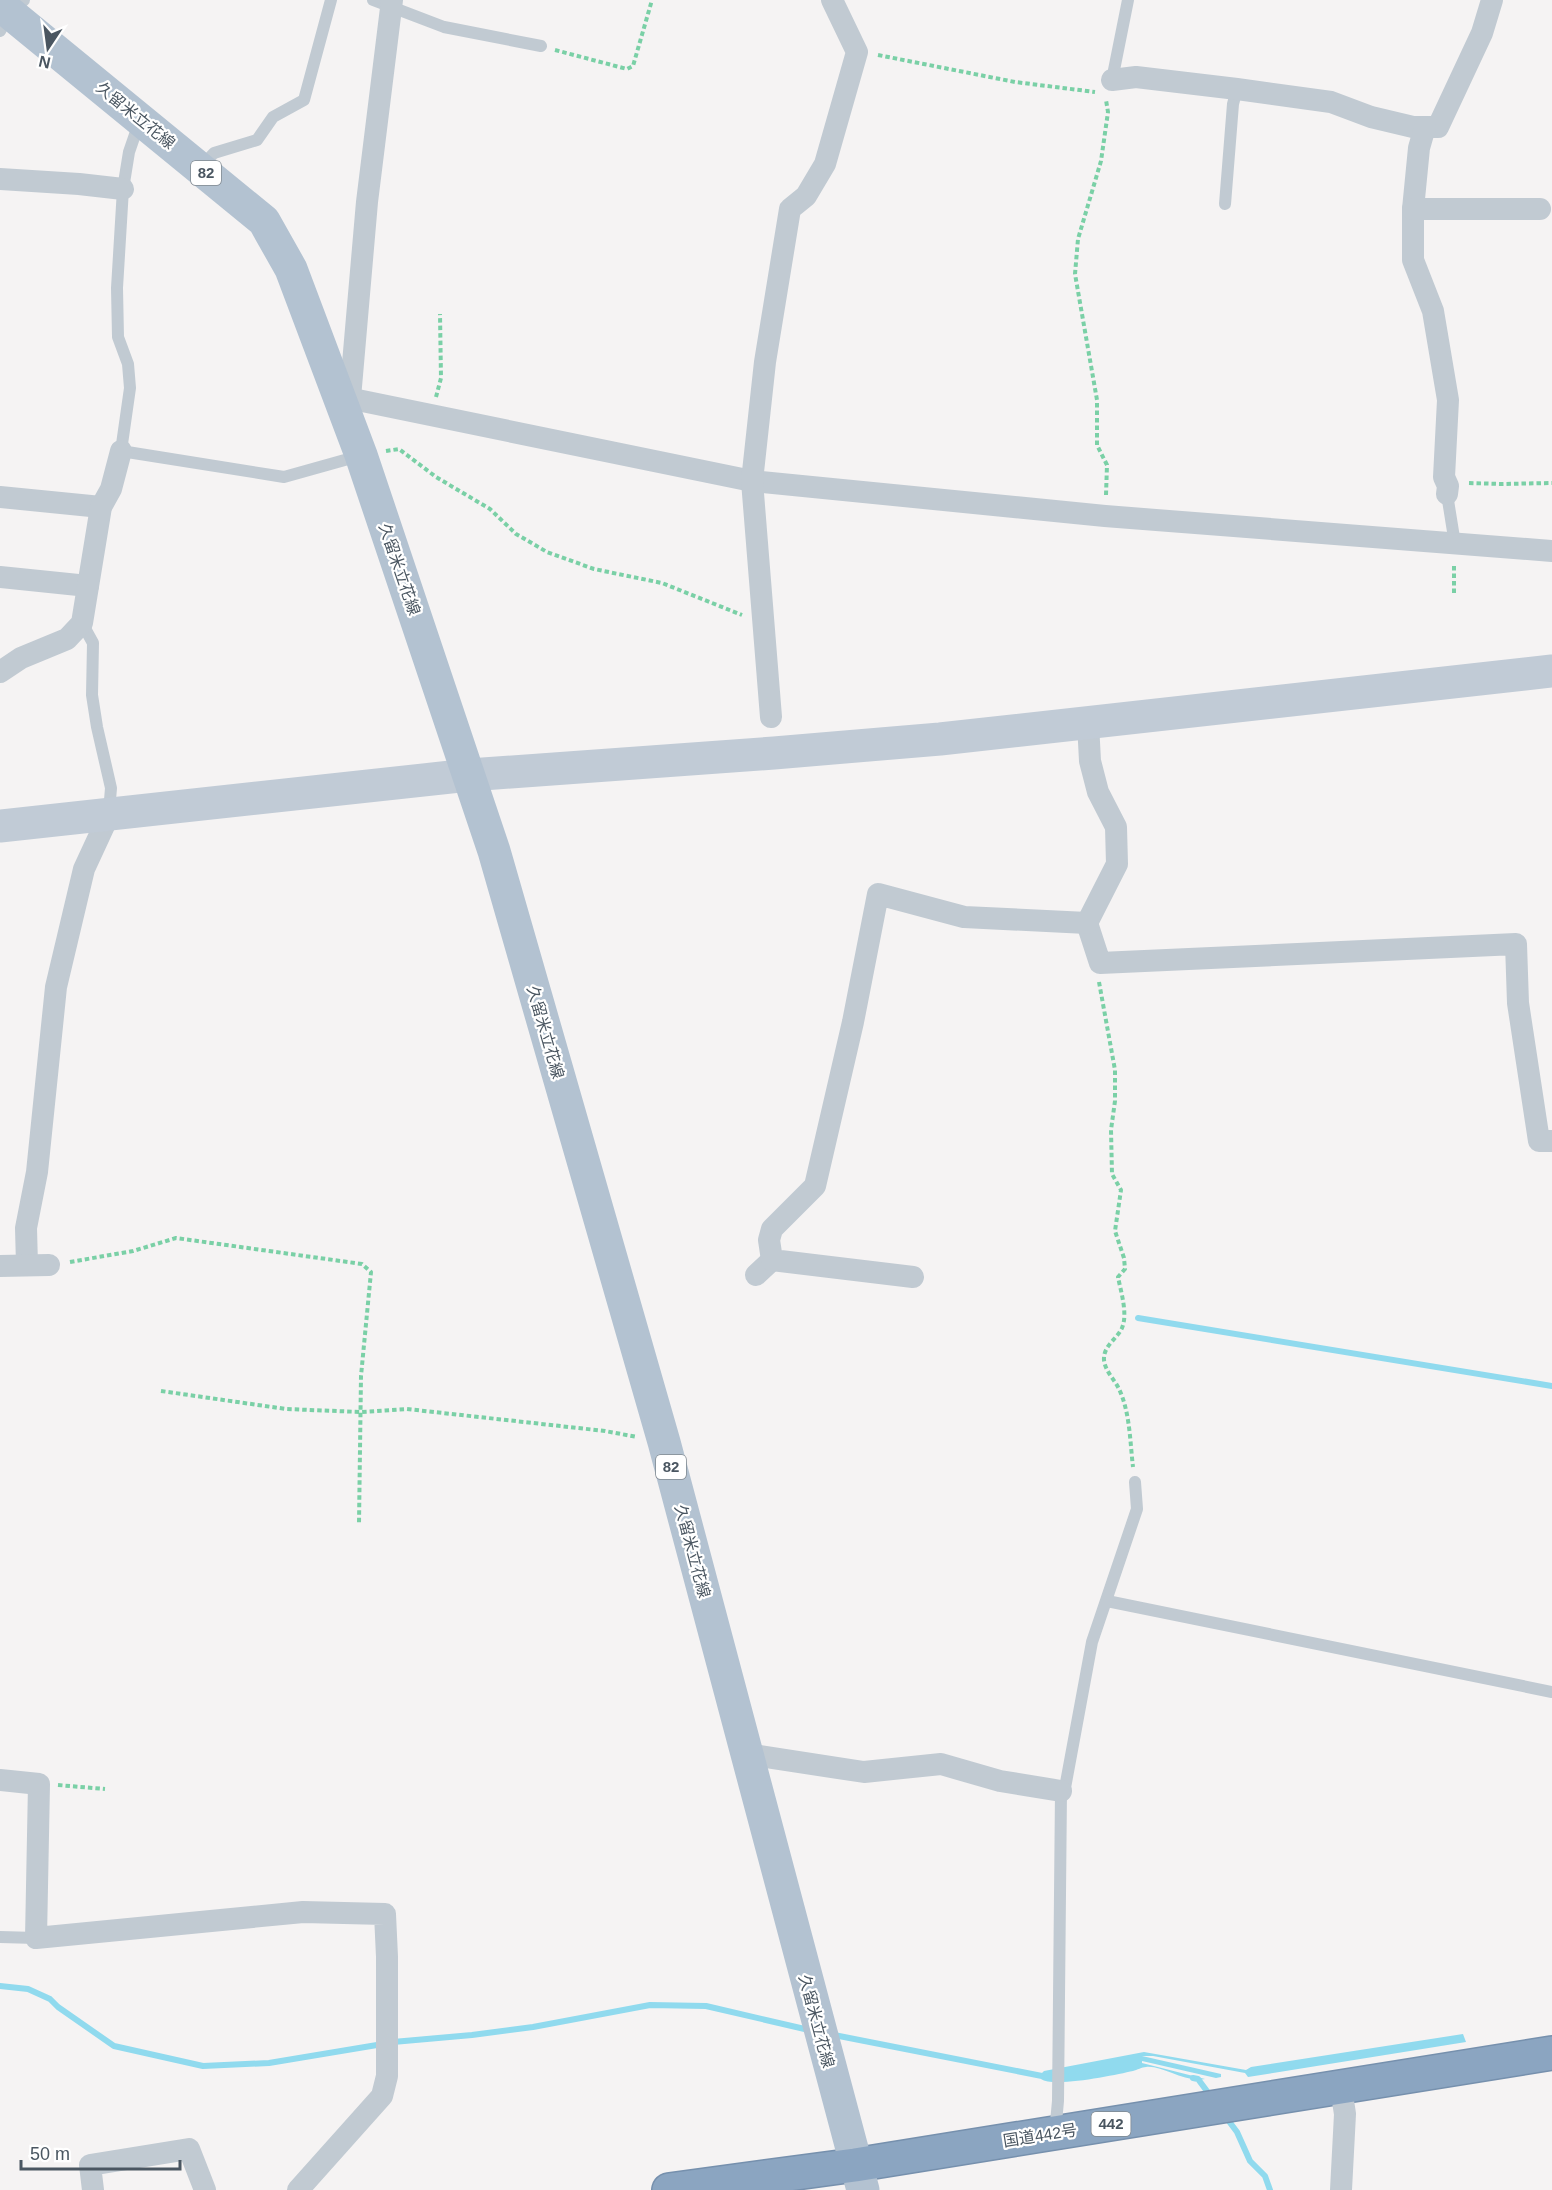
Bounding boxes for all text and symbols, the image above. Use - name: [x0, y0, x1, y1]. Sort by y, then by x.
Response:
- north arrow: [18, 18, 78, 78]
- text: N: [37, 53, 52, 72]
- street label: 久留米立花線: [93, 79, 178, 152]
- road number: 82: [191, 161, 221, 185]
- street label: 久留米立花線: [376, 521, 423, 617]
- street label: 久留米立花線: [524, 984, 567, 1081]
- road number: 82: [656, 1455, 686, 1479]
- street label: 久留米立花線: [672, 1503, 713, 1600]
- street label: 久留米立花線: [796, 1973, 837, 2070]
- road number: 442: [1092, 2112, 1130, 2136]
- street label: 国道442号: [1002, 2121, 1078, 2150]
- scale bar: [21, 2133, 180, 2171]
- text: 50 m: [30, 2144, 70, 2164]

